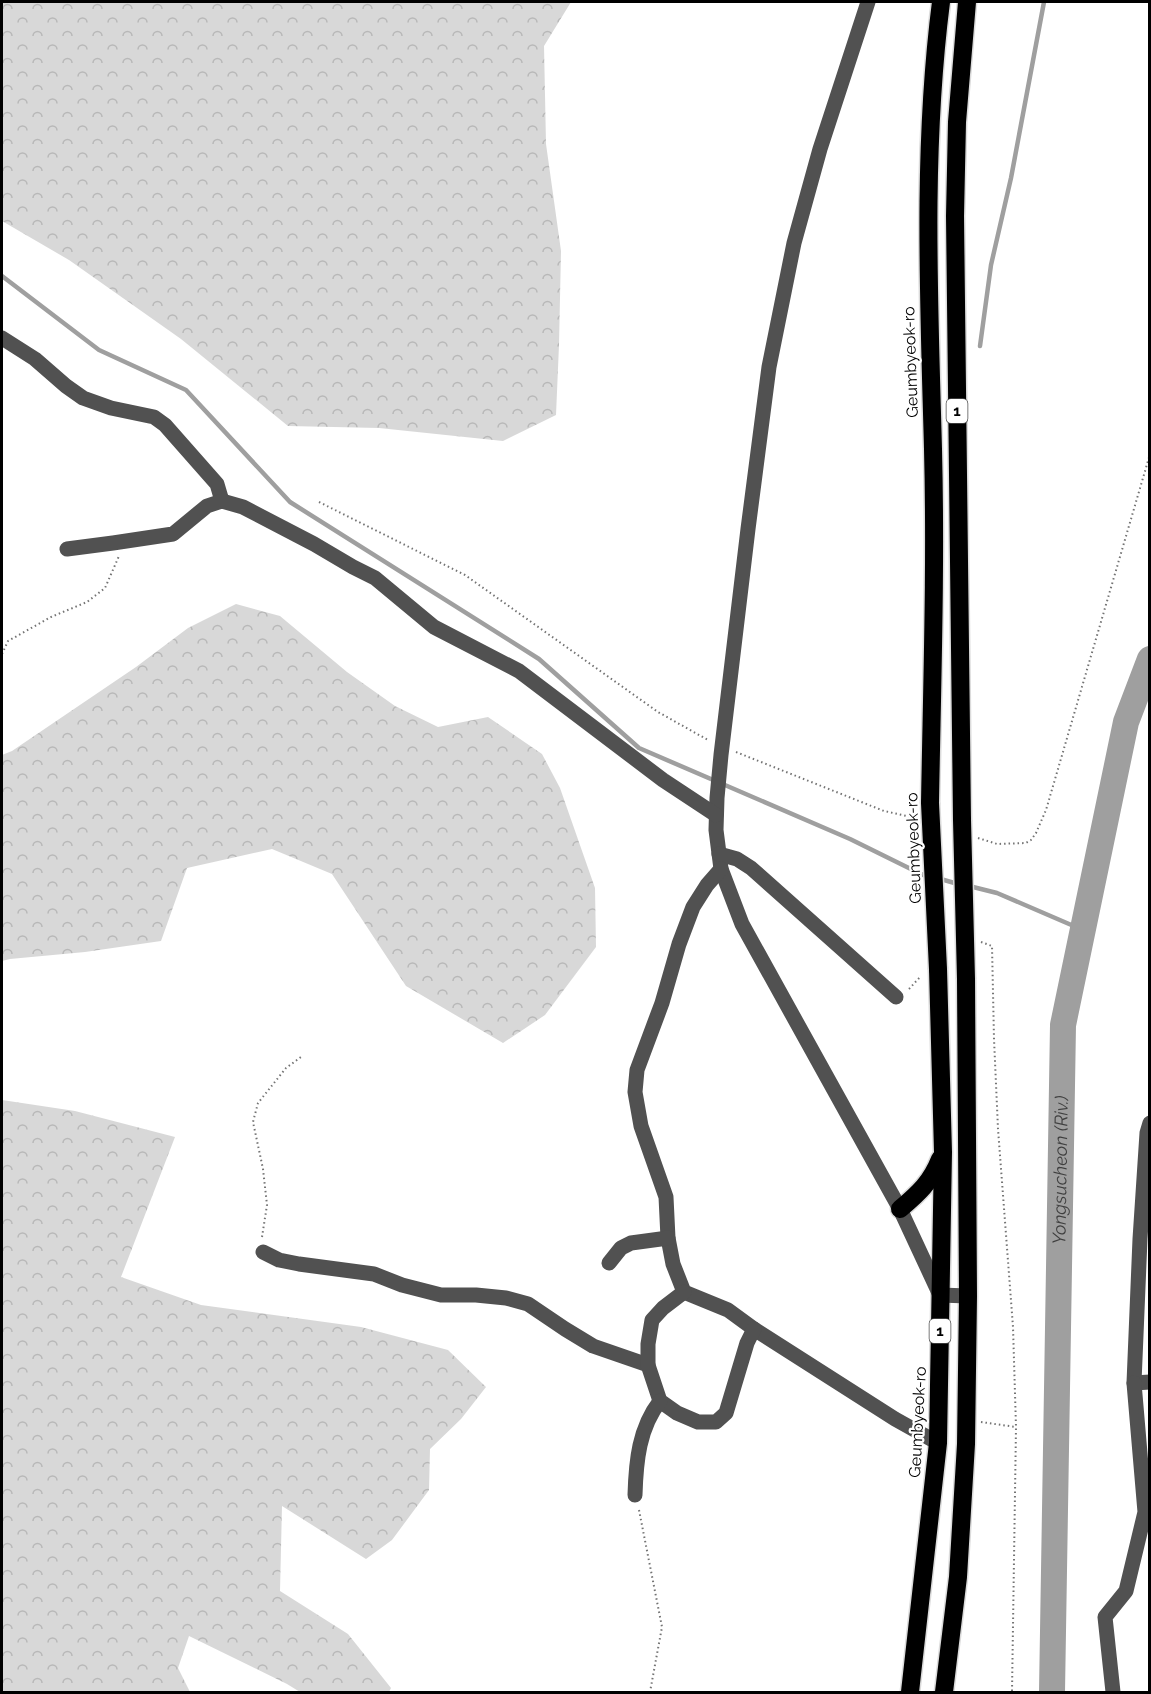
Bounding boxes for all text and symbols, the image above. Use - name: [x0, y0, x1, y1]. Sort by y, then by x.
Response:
- street label: Geumbyeok-ro: [899, 306, 922, 418]
- road number: 1: [946, 399, 968, 423]
- street label: Geumbyeok-ro: [902, 792, 925, 904]
- water label: Yongsucheon (Riv.): [1048, 1095, 1072, 1245]
- road number: 1: [930, 1319, 950, 1343]
- street label: Geumbyeok-ro: [905, 1366, 930, 1478]

